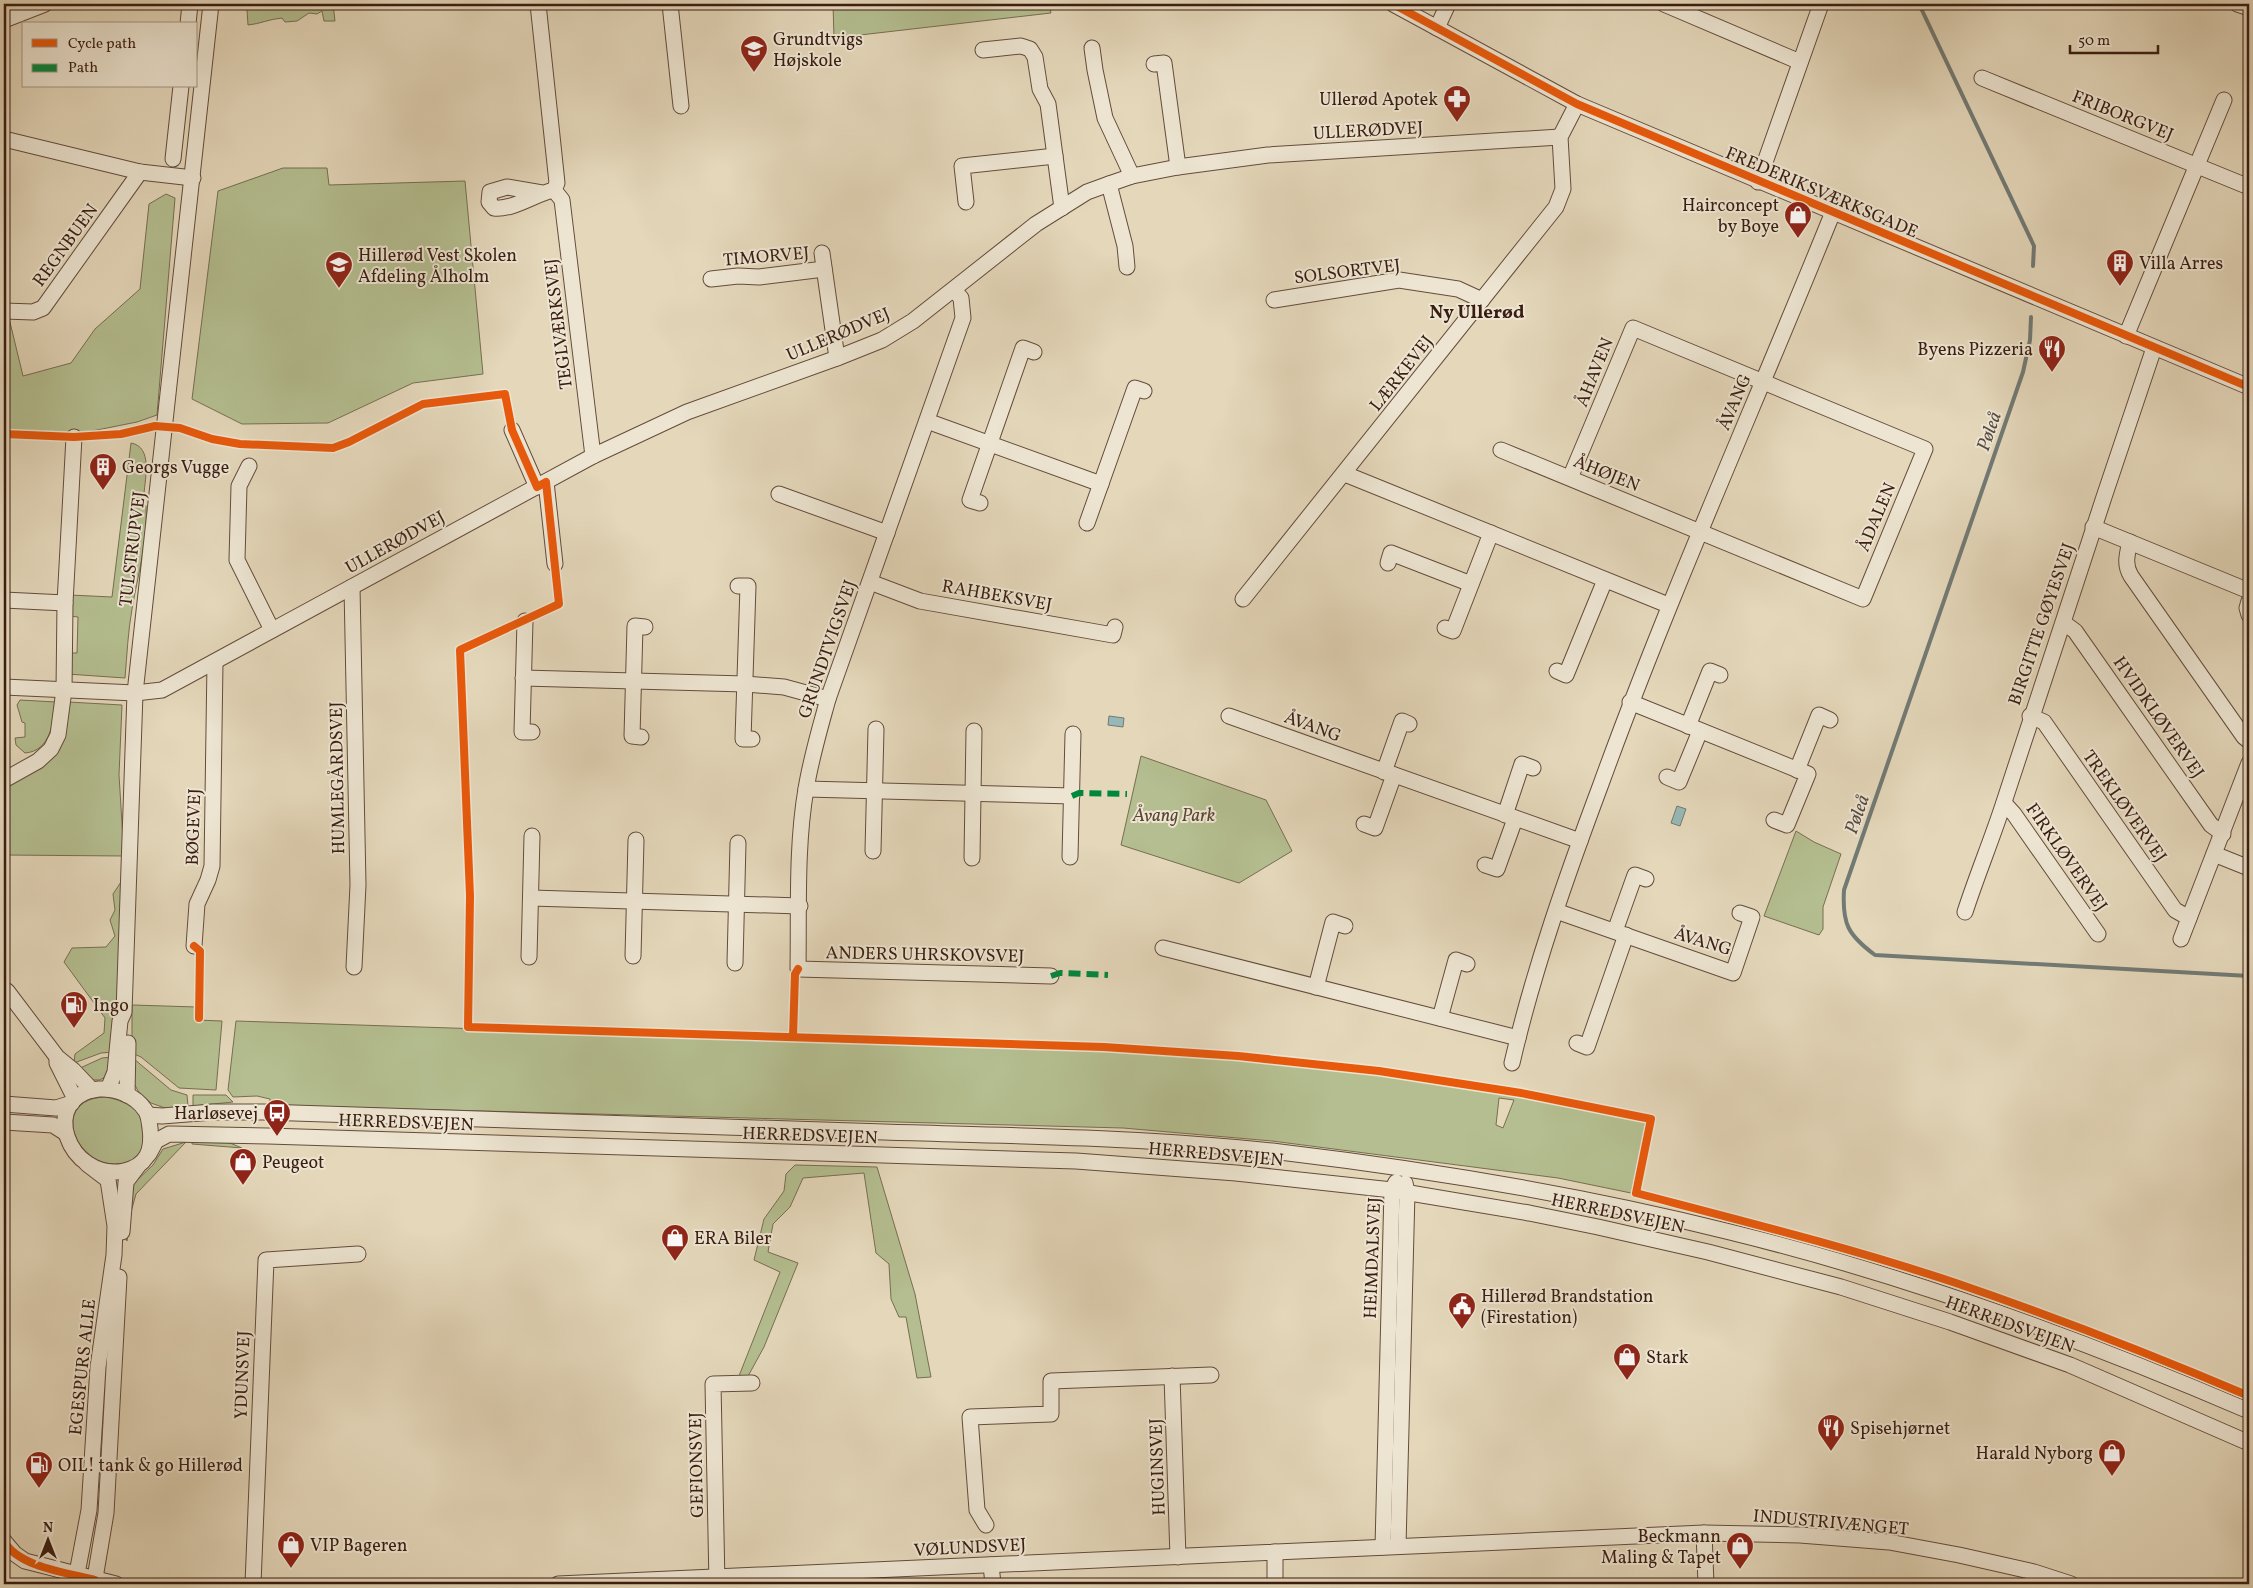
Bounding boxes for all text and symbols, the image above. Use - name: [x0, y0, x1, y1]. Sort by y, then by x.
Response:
- legend: [22, 22, 198, 88]
- scale bar: [2070, 22, 2158, 54]
- place label: Grundtvigs Højskole: [773, 28, 863, 74]
- text: 50 m: [2078, 31, 2110, 52]
- text: Cycle path: [68, 34, 136, 55]
- school or university icon: Grundtvigs Højskole: [739, 34, 769, 73]
- text: Path: [68, 58, 98, 79]
- pharmacy icon: Ullerød Apotek: [1442, 84, 1472, 123]
- street label: FRIBORGVEJ: [2068, 85, 2177, 148]
- place label: Ullerød Apotek: [1319, 88, 1438, 113]
- street label: ULLERØDVEJ: [1312, 116, 1424, 147]
- street label: FREDERIKSVÆRKSGADE: [1721, 141, 1922, 245]
- place label: Hairconcept by Boye: [1682, 194, 1779, 240]
- street label: REGNBUEN: [28, 199, 105, 293]
- shop icon: Hairconcept by Boye: [1783, 200, 1813, 239]
- street label: TIMORVEJ: [722, 241, 810, 274]
- place label: Hillerød Vest Skolen Afdeling Ålholm: [358, 244, 517, 290]
- building icon: Villa Arres: [2105, 248, 2135, 287]
- school or university icon: Hillerød Vest Skolen Afdeling Ålholm: [324, 250, 354, 289]
- place label: Villa Arres: [2139, 252, 2223, 277]
- street label: SOLSORTVEJ: [1293, 254, 1402, 291]
- street label: TEGLVÆRKSVEJ: [539, 257, 580, 391]
- district label: Ny Ullerød: [1429, 300, 1525, 326]
- street label: ULLERØDVEJ: [783, 302, 894, 368]
- street label: LÆRKEVEJ: [1364, 330, 1440, 417]
- street label: ÅHAVEN: [1570, 334, 1621, 411]
- restaurant icon: Byens Pizzeria: [2037, 334, 2067, 373]
- place label: Byens Pizzeria: [1917, 338, 2033, 363]
- street label: ÅVANG: [1712, 371, 1758, 435]
- water label: Pøleå: [1971, 408, 2009, 455]
- street label: ÅHØJEN: [1570, 450, 1643, 499]
- building icon: Georgs Vugge: [88, 452, 118, 491]
- place label: Georgs Vugge: [122, 456, 229, 481]
- street label: ÅDALEN: [1852, 479, 1903, 556]
- street label: TULSTRUPVEJ: [114, 490, 153, 608]
- street label: ULLERØDVEJ: [341, 506, 450, 581]
- street label: BIRGITTE GØYESVEJ: [2003, 540, 2082, 709]
- street label: RAHBEKSVEJ: [940, 574, 1054, 618]
- street label: GRUNDTVIGSVEJ: [793, 577, 864, 722]
- street label: HVIDKLØVERVEJ: [2106, 652, 2209, 784]
- street label: HUMLEGÅRDSVEJ: [325, 701, 352, 855]
- street label: ÅVANG: [1280, 706, 1345, 749]
- street label: TREKLØVERVEJ: [2076, 746, 2172, 868]
- street label: BØGEVEJ: [181, 788, 208, 866]
- water label: Pøleå: [1839, 791, 1877, 838]
- street label: FIRKLØVERVEJ: [2019, 799, 2113, 917]
- park label: Åvang Park: [1132, 804, 1215, 829]
- street label: ÅVANG: [1671, 922, 1734, 963]
- street label: ANDERS UHRSKOVSVEJ: [825, 941, 1025, 970]
- fuel station icon: Ingo: [59, 990, 89, 1029]
- place label: Ingo: [93, 994, 129, 1019]
- bus stop icon: Harløsevej: [262, 1098, 292, 1137]
- place label: Harløsevej: [174, 1102, 258, 1127]
- street label: HERREDSVEJEN: [338, 1109, 474, 1138]
- street label: HERREDSVEJEN: [742, 1122, 878, 1151]
- street label: HERREDSVEJEN: [1147, 1137, 1285, 1174]
- shop icon: Peugeot: [228, 1147, 258, 1186]
- place label: Peugeot: [262, 1151, 324, 1176]
- street label: HERREDSVEJEN: [1549, 1188, 1687, 1241]
- street label: HEIMDALSVEJ: [1359, 1197, 1388, 1319]
- shop icon: ERA Biler: [660, 1223, 690, 1262]
- place label: ERA Biler: [694, 1227, 772, 1252]
- place label: Hillerød Brandstation (Firestation): [1481, 1285, 1654, 1331]
- street label: HERREDSVEJEN: [1941, 1290, 2078, 1360]
- public building icon: Hillerød Brandstation (Firestation): [1447, 1291, 1477, 1330]
- street label: EGESPURS ALLE: [64, 1298, 103, 1437]
- street label: YDUNSVEJ: [229, 1330, 258, 1420]
- shop icon: Stark: [1612, 1342, 1642, 1381]
- place label: Stark: [1646, 1346, 1689, 1371]
- street label: GEFIONSVEJ: [684, 1412, 711, 1518]
- restaurant icon: Spisehjørnet: [1816, 1413, 1846, 1452]
- place label: Spisehjørnet: [1850, 1417, 1950, 1442]
- street label: HUGINSVEJ: [1144, 1418, 1173, 1516]
- shop icon: Harald Nyborg: [2097, 1438, 2127, 1477]
- place label: Harald Nyborg: [1976, 1442, 2093, 1467]
- fuel station icon: OIL! tank & go Hillerød: [24, 1450, 54, 1489]
- place label: OIL! tank & go Hillerød: [58, 1454, 243, 1479]
- street label: INDUSTRIVÆNGET: [1752, 1504, 1910, 1543]
- north arrow: [22, 1516, 72, 1566]
- text: N: [43, 1519, 53, 1538]
- place label: Beckmann Maling & Tapet: [1601, 1525, 1721, 1571]
- shop icon: VIP Bageren: [276, 1530, 306, 1569]
- shop icon: Beckmann Maling & Tapet: [1725, 1531, 1755, 1570]
- street label: VØLUNDSVEJ: [913, 1533, 1027, 1564]
- place label: VIP Bageren: [310, 1534, 408, 1559]

